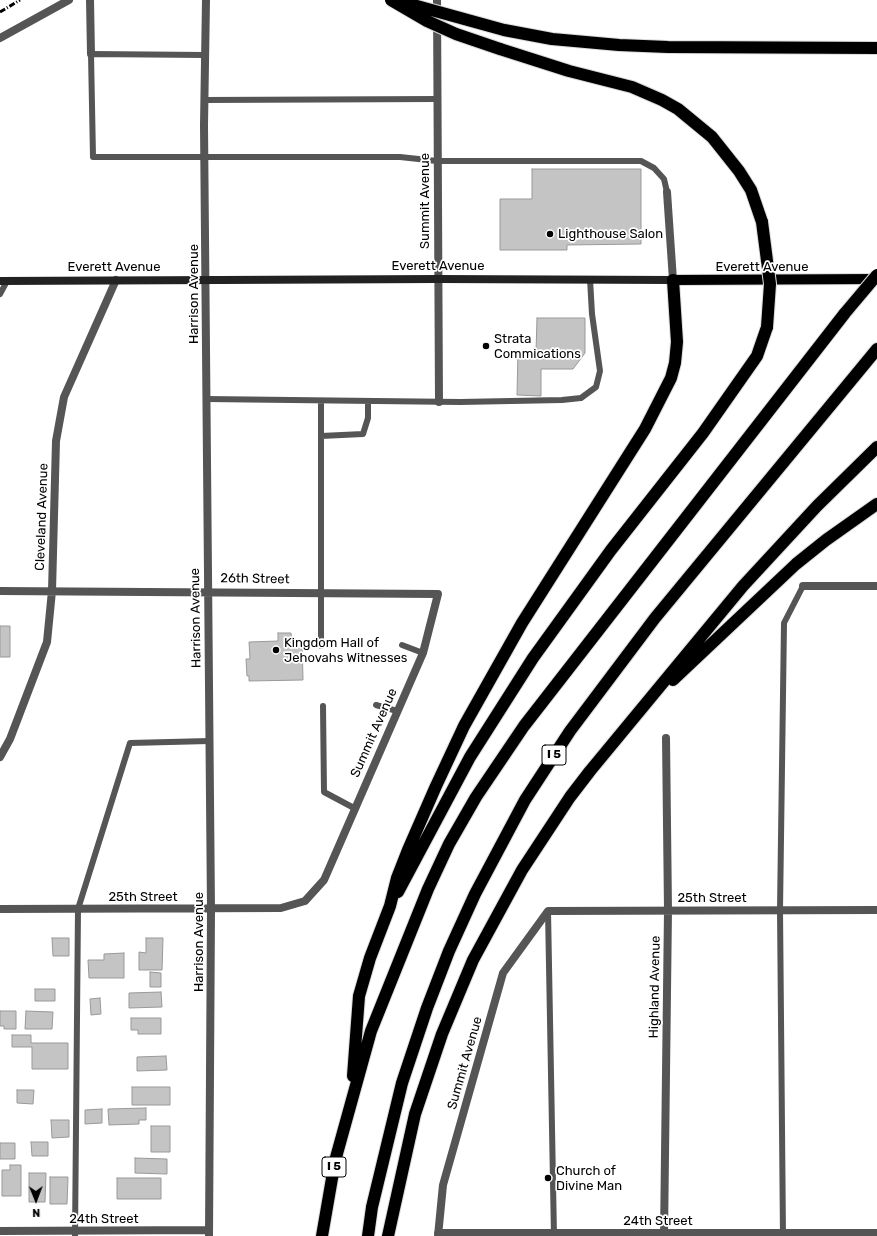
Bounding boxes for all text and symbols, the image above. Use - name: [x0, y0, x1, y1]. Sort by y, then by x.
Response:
- street label: Summit Avenue: [417, 153, 433, 249]
- place label: Lighthouse Salon: [558, 226, 663, 242]
- marker: Lighthouse Salon: [545, 229, 555, 239]
- street label: Harrison Avenue: [186, 244, 202, 344]
- street label: Everett Avenue: [392, 258, 484, 274]
- street label: Everett Avenue: [68, 259, 160, 275]
- street label: Everett Avenue: [716, 259, 808, 275]
- place label: Strata Commications: [494, 331, 581, 362]
- marker: Strata Commications: [481, 341, 491, 351]
- street label: Cleveland Avenue: [32, 463, 52, 571]
- street label: Harrison Avenue: [187, 568, 205, 668]
- street label: 26th Street: [220, 571, 290, 587]
- place label: Kingdom Hall of Jehovahs Witnesses: [284, 635, 407, 666]
- marker: Kingdom Hall of Jehovahs Witnesses: [271, 645, 281, 655]
- street label: Summit Avenue: [347, 686, 401, 780]
- road number: I 5: [542, 745, 566, 765]
- street label: 25th Street: [108, 889, 178, 905]
- street label: 25th Street: [677, 890, 747, 906]
- street label: Harrison Avenue: [191, 892, 207, 992]
- street label: Highland Avenue: [646, 935, 664, 1039]
- street label: Summit Avenue: [444, 1015, 486, 1111]
- road number: I 5: [322, 1157, 346, 1177]
- place label: Church of Divine Man: [556, 1163, 622, 1194]
- marker: Church of Divine Man: [543, 1173, 553, 1183]
- north arrow: [16, 1180, 56, 1220]
- text: N: [32, 1206, 40, 1219]
- street label: 24th Street: [69, 1211, 139, 1227]
- street label: 24th Street: [623, 1213, 693, 1229]

